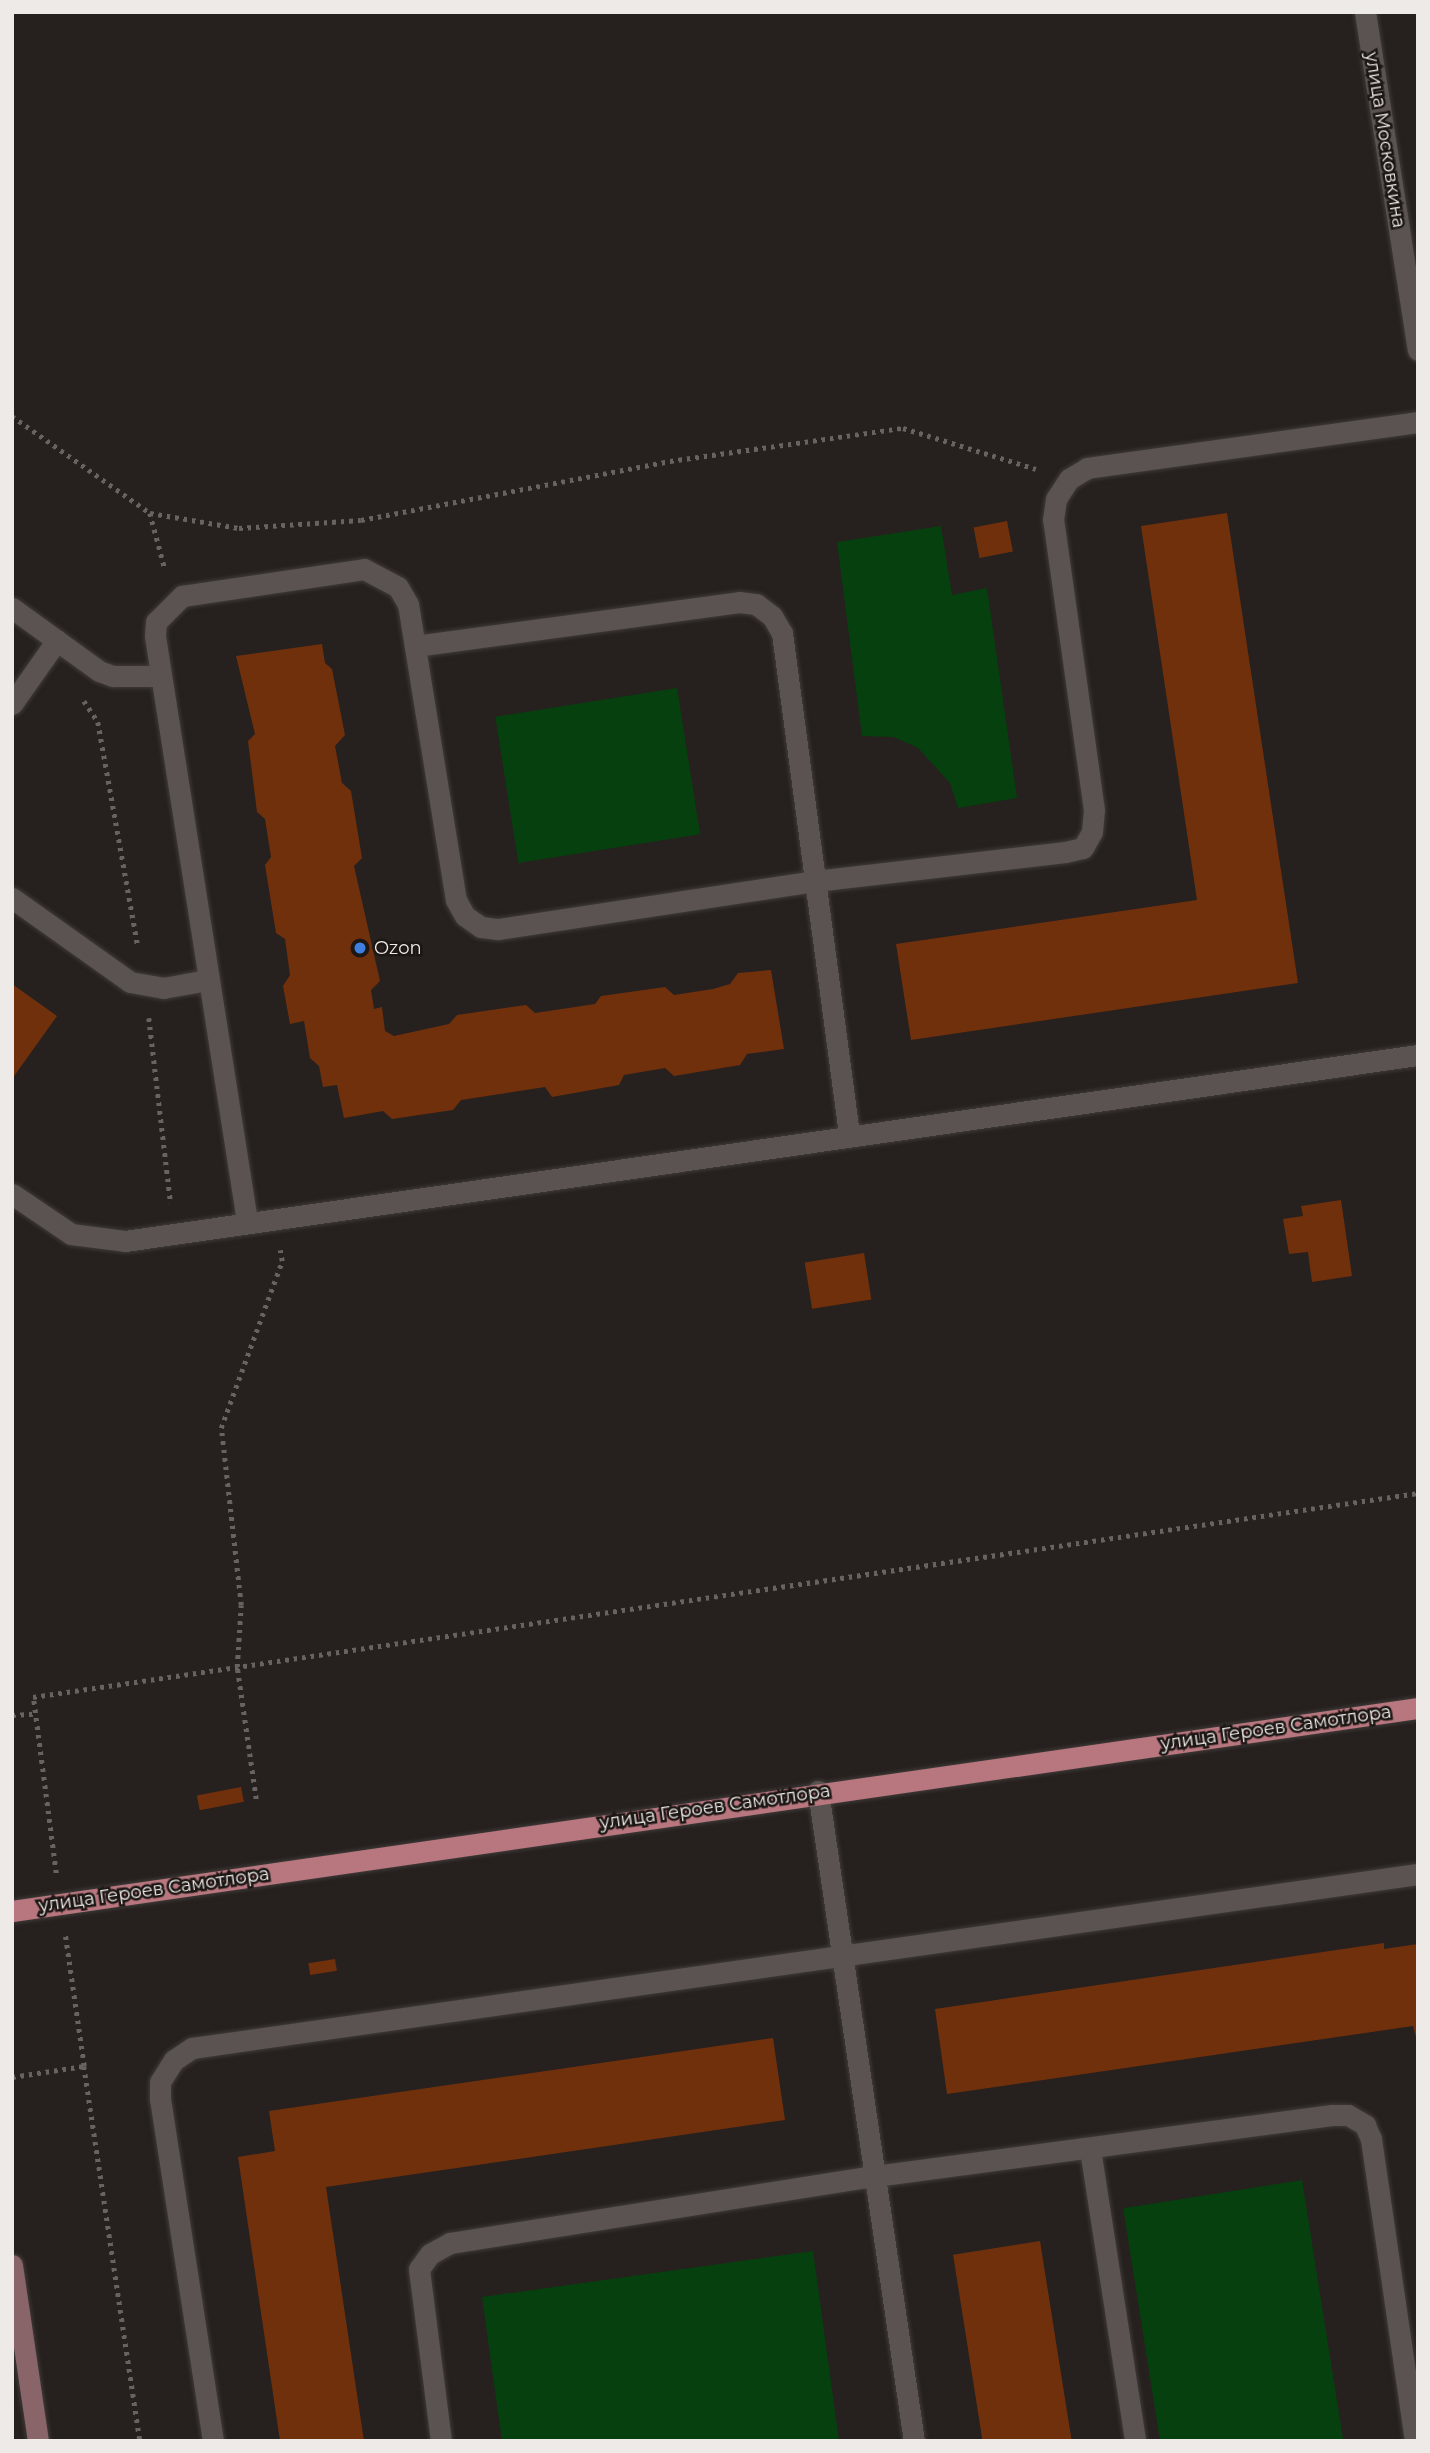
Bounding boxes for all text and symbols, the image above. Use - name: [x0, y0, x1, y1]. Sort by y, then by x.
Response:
- street label: улица Московкина: [1360, 50, 1410, 230]
- place label: Ozon: [374, 937, 422, 959]
- marker: Ozon: [352, 940, 368, 956]
- street label: улица Героев Самотлора: [1159, 1701, 1393, 1755]
- street label: улица Героев Самотлора: [598, 1780, 832, 1834]
- street label: улица Героев Самотлора: [37, 1863, 271, 1917]

